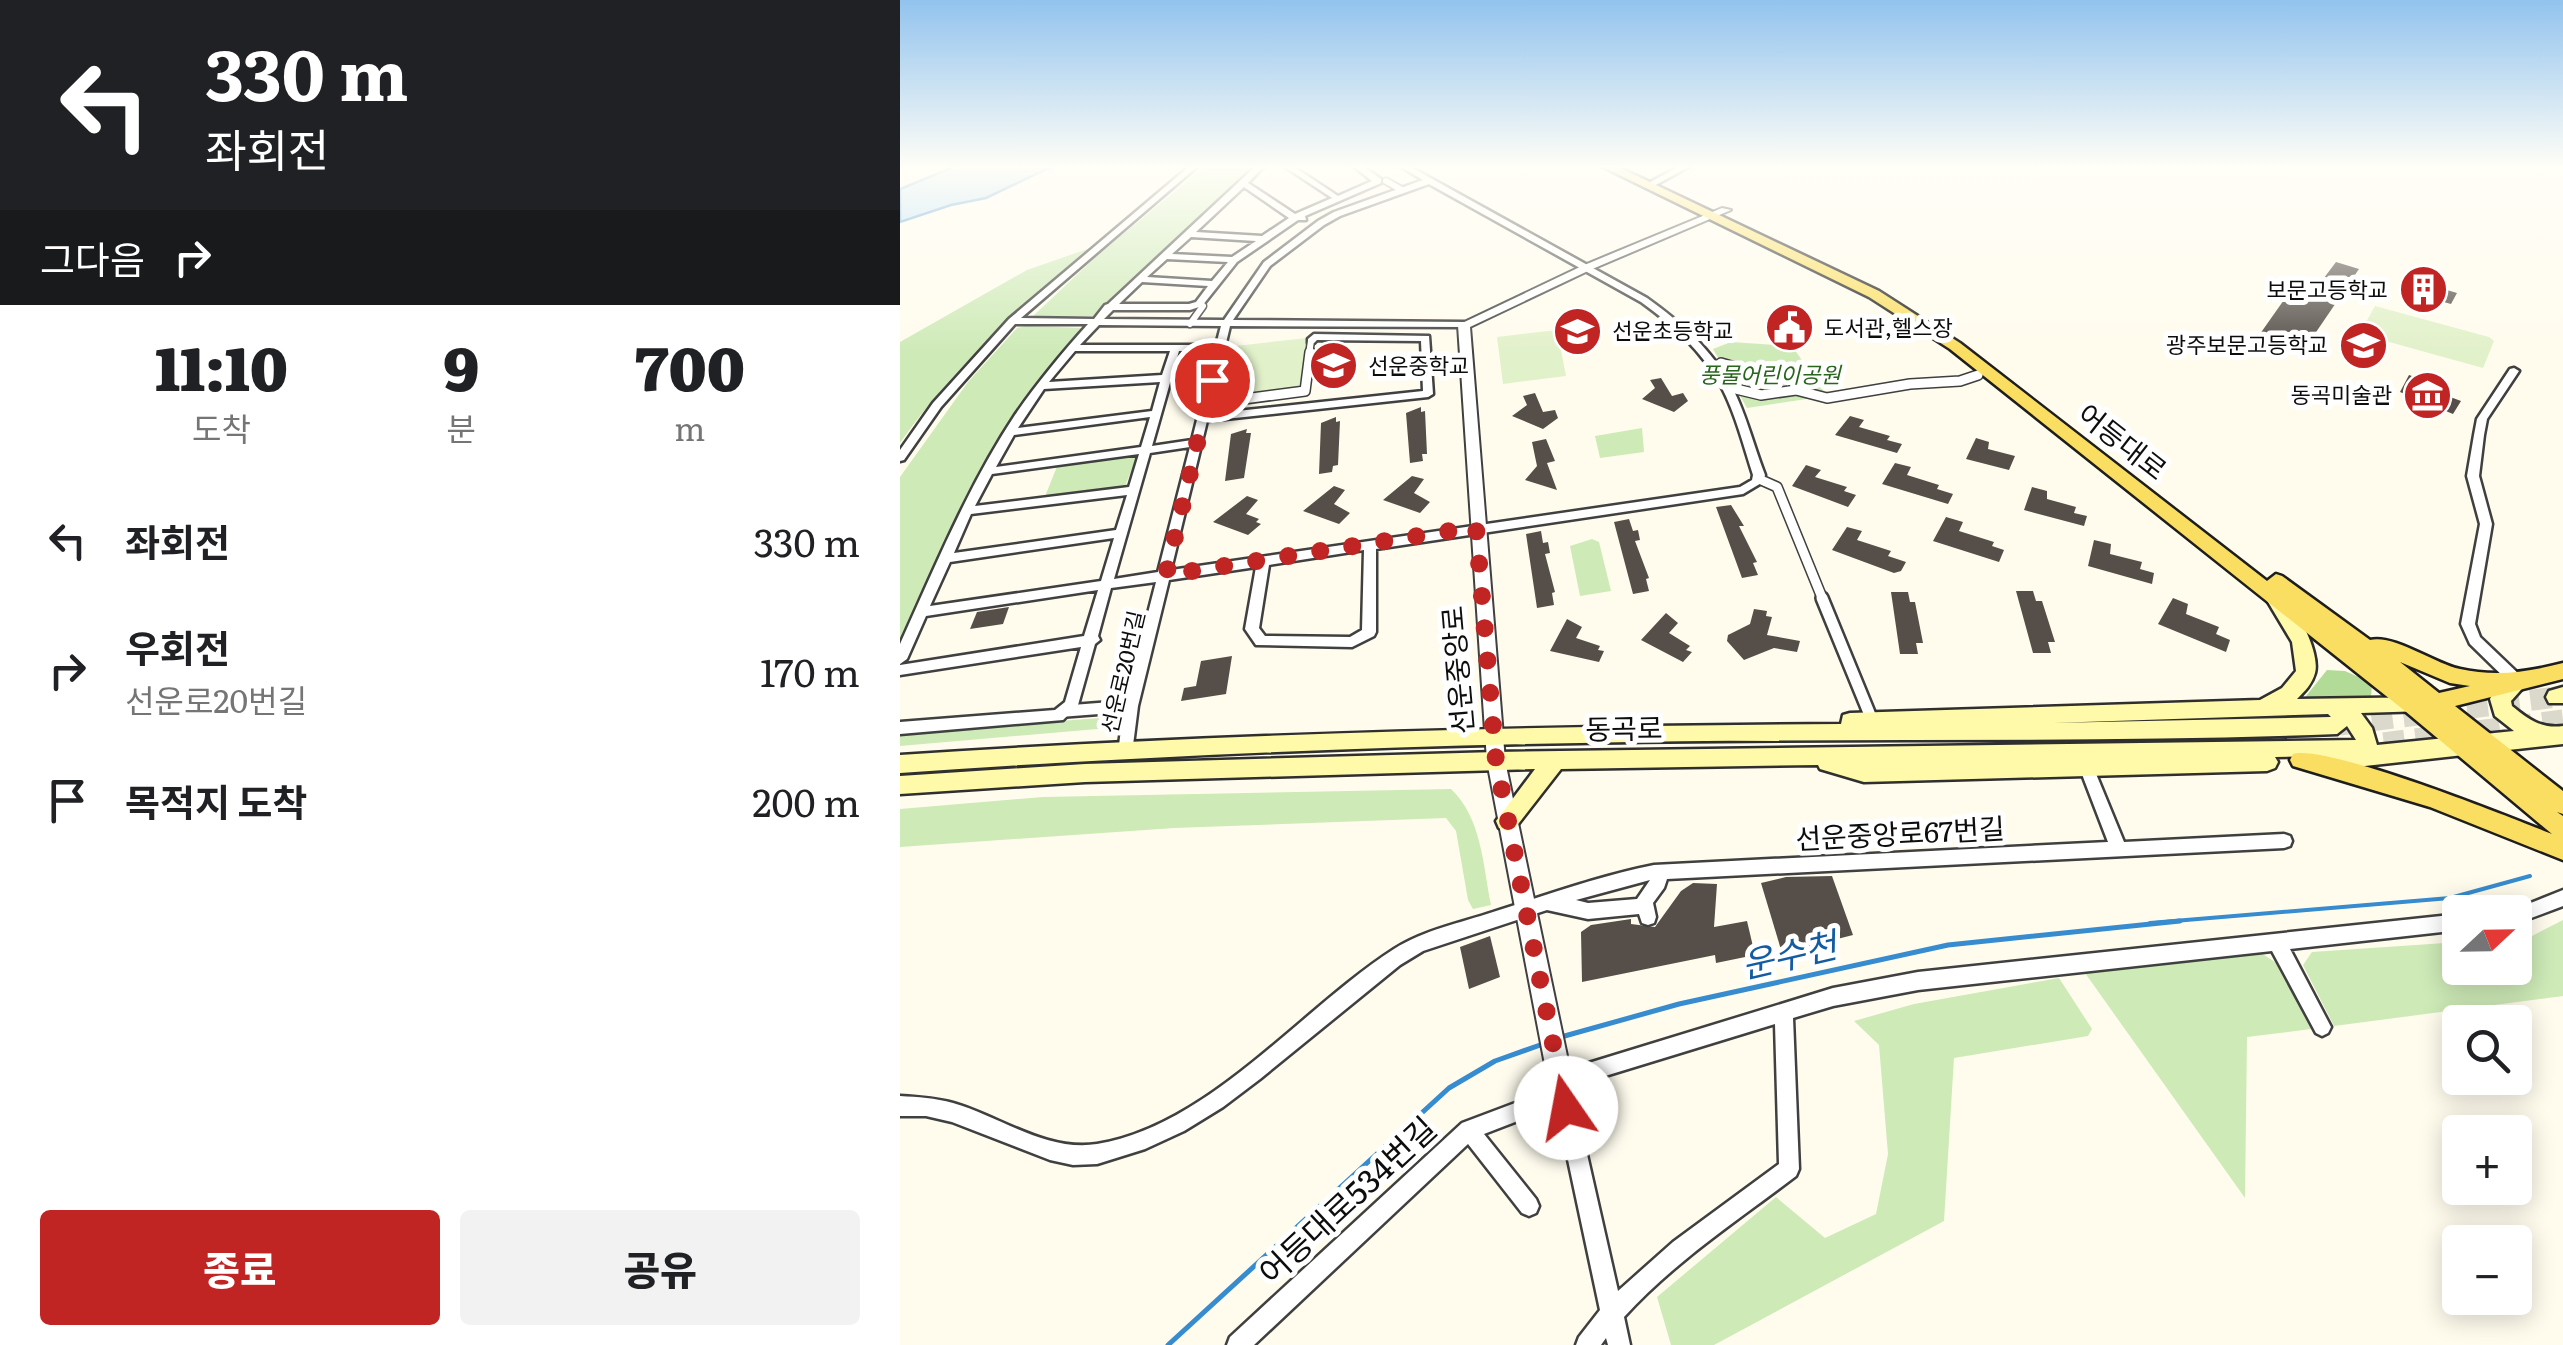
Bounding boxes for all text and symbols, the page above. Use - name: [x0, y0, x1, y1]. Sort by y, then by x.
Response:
- text: 330 m: [205, 19, 409, 123]
- icon: left: [40, 40, 170, 170]
- text: 좌회전: [205, 114, 329, 181]
- text: 그다음: [40, 229, 145, 286]
- icon: right: [165, 230, 220, 285]
- building icon: 보문고등학교: [2397, 264, 2449, 316]
- place label: 보문고등학교: [2267, 272, 2388, 305]
- public building icon: 도서관,헬스장: [1763, 302, 1815, 354]
- school or university icon: 선운초등학교: [1551, 305, 1603, 357]
- place label: 도서관,헬스장: [1824, 310, 1953, 343]
- place label: 선운초등학교: [1612, 313, 1733, 346]
- school or university icon: 광주보문고등학교: [2337, 319, 2389, 371]
- text: 11:10: [155, 320, 288, 409]
- text: 9: [443, 320, 480, 409]
- text: 700: [635, 320, 745, 409]
- place label: 광주보문고등학교: [2166, 327, 2328, 360]
- pin: [1170, 338, 1255, 423]
- school or university icon: 선운중학교: [1307, 340, 1359, 392]
- place label: 선운중학교: [1368, 348, 1469, 381]
- icon: arrive: [1185, 353, 1240, 408]
- park label: 풍물어린이공원: [1699, 357, 1843, 390]
- museum icon: 동곡미술관: [2401, 369, 2453, 421]
- place label: 동곡미술관: [2291, 377, 2392, 410]
- street label: 어등대로: [2070, 392, 2177, 489]
- text: 도착: [192, 403, 251, 451]
- text: 분: [447, 403, 476, 451]
- text: m: [674, 403, 705, 451]
- text: 좌회전: [125, 512, 230, 569]
- text: 330 m: [754, 512, 860, 569]
- icon: left: [40, 513, 95, 568]
- street label: 선운중앙로: [1429, 604, 1483, 736]
- street label: 선운로20번길: [1091, 607, 1152, 736]
- text: 우회전: [125, 618, 230, 675]
- text: 170 m: [760, 642, 860, 699]
- icon: right: [40, 643, 95, 698]
- text: 선운로20번길: [125, 675, 307, 723]
- street label: 동곡로: [1585, 705, 1663, 749]
- text: 목적지 도착: [125, 772, 307, 829]
- text: 200 m: [752, 772, 860, 829]
- icon: arrive: [40, 773, 95, 828]
- street label: 선운중앙로67번길: [1794, 806, 2006, 858]
- north arrow: [2442, 895, 2532, 985]
- map controls: [2442, 895, 2532, 1315]
- water label: 운수천: [1735, 916, 1845, 989]
- button: search: [2442, 1005, 2532, 1095]
- position arrow: [1514, 1056, 1618, 1160]
- street label: 어등대로534번길: [1246, 1104, 1446, 1294]
- button: +: [2442, 1115, 2532, 1205]
- button: 종료: [40, 1210, 440, 1325]
- button: 공유: [460, 1210, 860, 1325]
- button: −: [2442, 1225, 2532, 1315]

